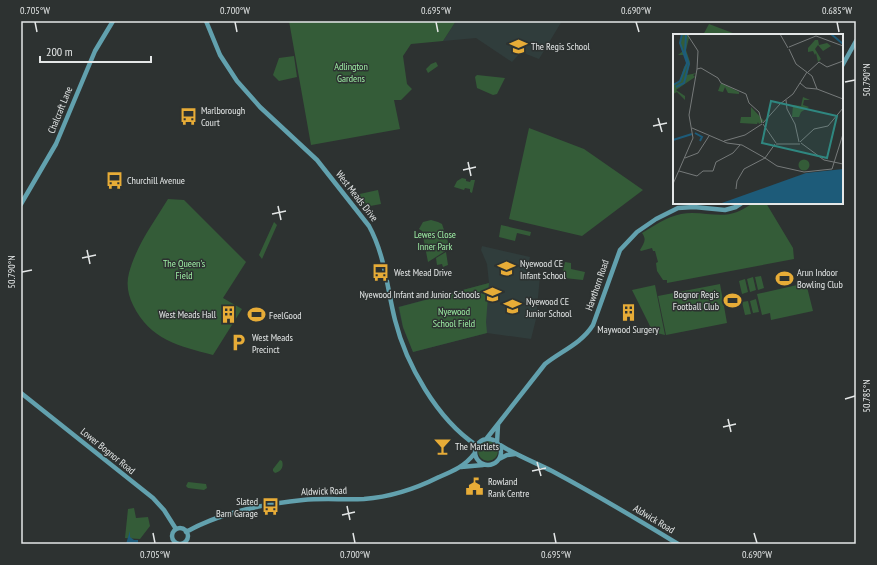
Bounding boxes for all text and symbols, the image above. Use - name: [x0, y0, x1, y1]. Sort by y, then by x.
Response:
- text: 0.705°W: [20, 4, 50, 17]
- text: 0.700°W: [220, 4, 250, 17]
- text: 0.695°W: [421, 4, 451, 17]
- text: 0.690°W: [621, 4, 651, 17]
- text: 0.685°W: [822, 4, 852, 17]
- inset map: [673, 34, 843, 204]
- school or university icon: The Regis School: [508, 36, 528, 56]
- scale bar: [40, 38, 151, 64]
- place label: The Regis School: [531, 40, 590, 53]
- text: 200 m: [46, 44, 73, 59]
- park label: Adlington Gardens: [334, 60, 368, 85]
- text: 50.790°N: [860, 63, 873, 97]
- street label: Chalcraft Lane: [45, 85, 75, 135]
- place label: Marlborough Court: [201, 104, 245, 129]
- bus stop icon: Marlborough Court: [178, 106, 198, 126]
- street label: West Meads Drive: [333, 168, 381, 224]
- bus stop icon: Churchill Avenue: [104, 170, 124, 190]
- place label: Churchill Avenue: [127, 174, 185, 187]
- park label: Lewes Close Inner Park: [414, 228, 456, 253]
- text: 50.790°N: [5, 255, 18, 289]
- park label: The Queen's Field: [163, 257, 206, 282]
- place label: Nyewood CE Infant School: [520, 257, 566, 282]
- street label: Hawthorn Road: [582, 258, 612, 312]
- school or university icon: Nyewood CE Infant School: [497, 259, 517, 279]
- bus stop icon: West Mead Drive: [371, 262, 391, 282]
- place label: West Mead Drive: [394, 266, 452, 279]
- place label: Arun Indoor Bowling Club: [797, 266, 843, 291]
- sports icon: Arun Indoor Bowling Club: [774, 268, 794, 288]
- school or university icon: Nyewood Infant and Junior Schools: [483, 284, 503, 304]
- place label: Nyewood Infant and Junior Schools: [359, 288, 481, 301]
- place label: Bognor Regis Football Club: [673, 288, 720, 313]
- sports icon: Bognor Regis Football Club: [722, 290, 742, 310]
- place label: Nyewood CE Junior School: [525, 295, 572, 320]
- school or university icon: Nyewood CE Junior School: [503, 297, 523, 317]
- building icon: Maywood Surgery: [618, 302, 638, 322]
- building icon: West Meads Hall: [219, 304, 239, 324]
- sports icon: FeelGood: [246, 305, 266, 325]
- park label: Nyewood School Field: [433, 305, 475, 330]
- place label: West Meads Hall: [159, 308, 217, 321]
- place label: FeelGood: [269, 309, 302, 322]
- place label: Maywood Surgery: [597, 323, 659, 336]
- place label: West Meads Precinct: [252, 331, 294, 356]
- parking icon: West Meads Precinct: [229, 333, 249, 353]
- text: 50.785°N: [860, 379, 873, 413]
- street label: Lower Bognor Road: [78, 425, 138, 477]
- bar icon: The Martlets: [432, 436, 452, 456]
- place label: The Martlets: [455, 440, 499, 453]
- place label: Rowland Rank Centre: [488, 475, 529, 500]
- public building icon: Rowland Rank Centre: [465, 477, 485, 497]
- street label: Aldwick Road: [301, 484, 347, 498]
- place label: Slated Barn Garage: [216, 495, 258, 520]
- bus stop icon: Slated Barn Garage: [261, 497, 281, 517]
- street label: Aldwick Road: [631, 502, 677, 536]
- text: 0.705°W: [140, 548, 170, 561]
- text: 0.700°W: [340, 548, 370, 561]
- text: 0.695°W: [541, 548, 571, 561]
- text: 0.690°W: [742, 548, 772, 561]

